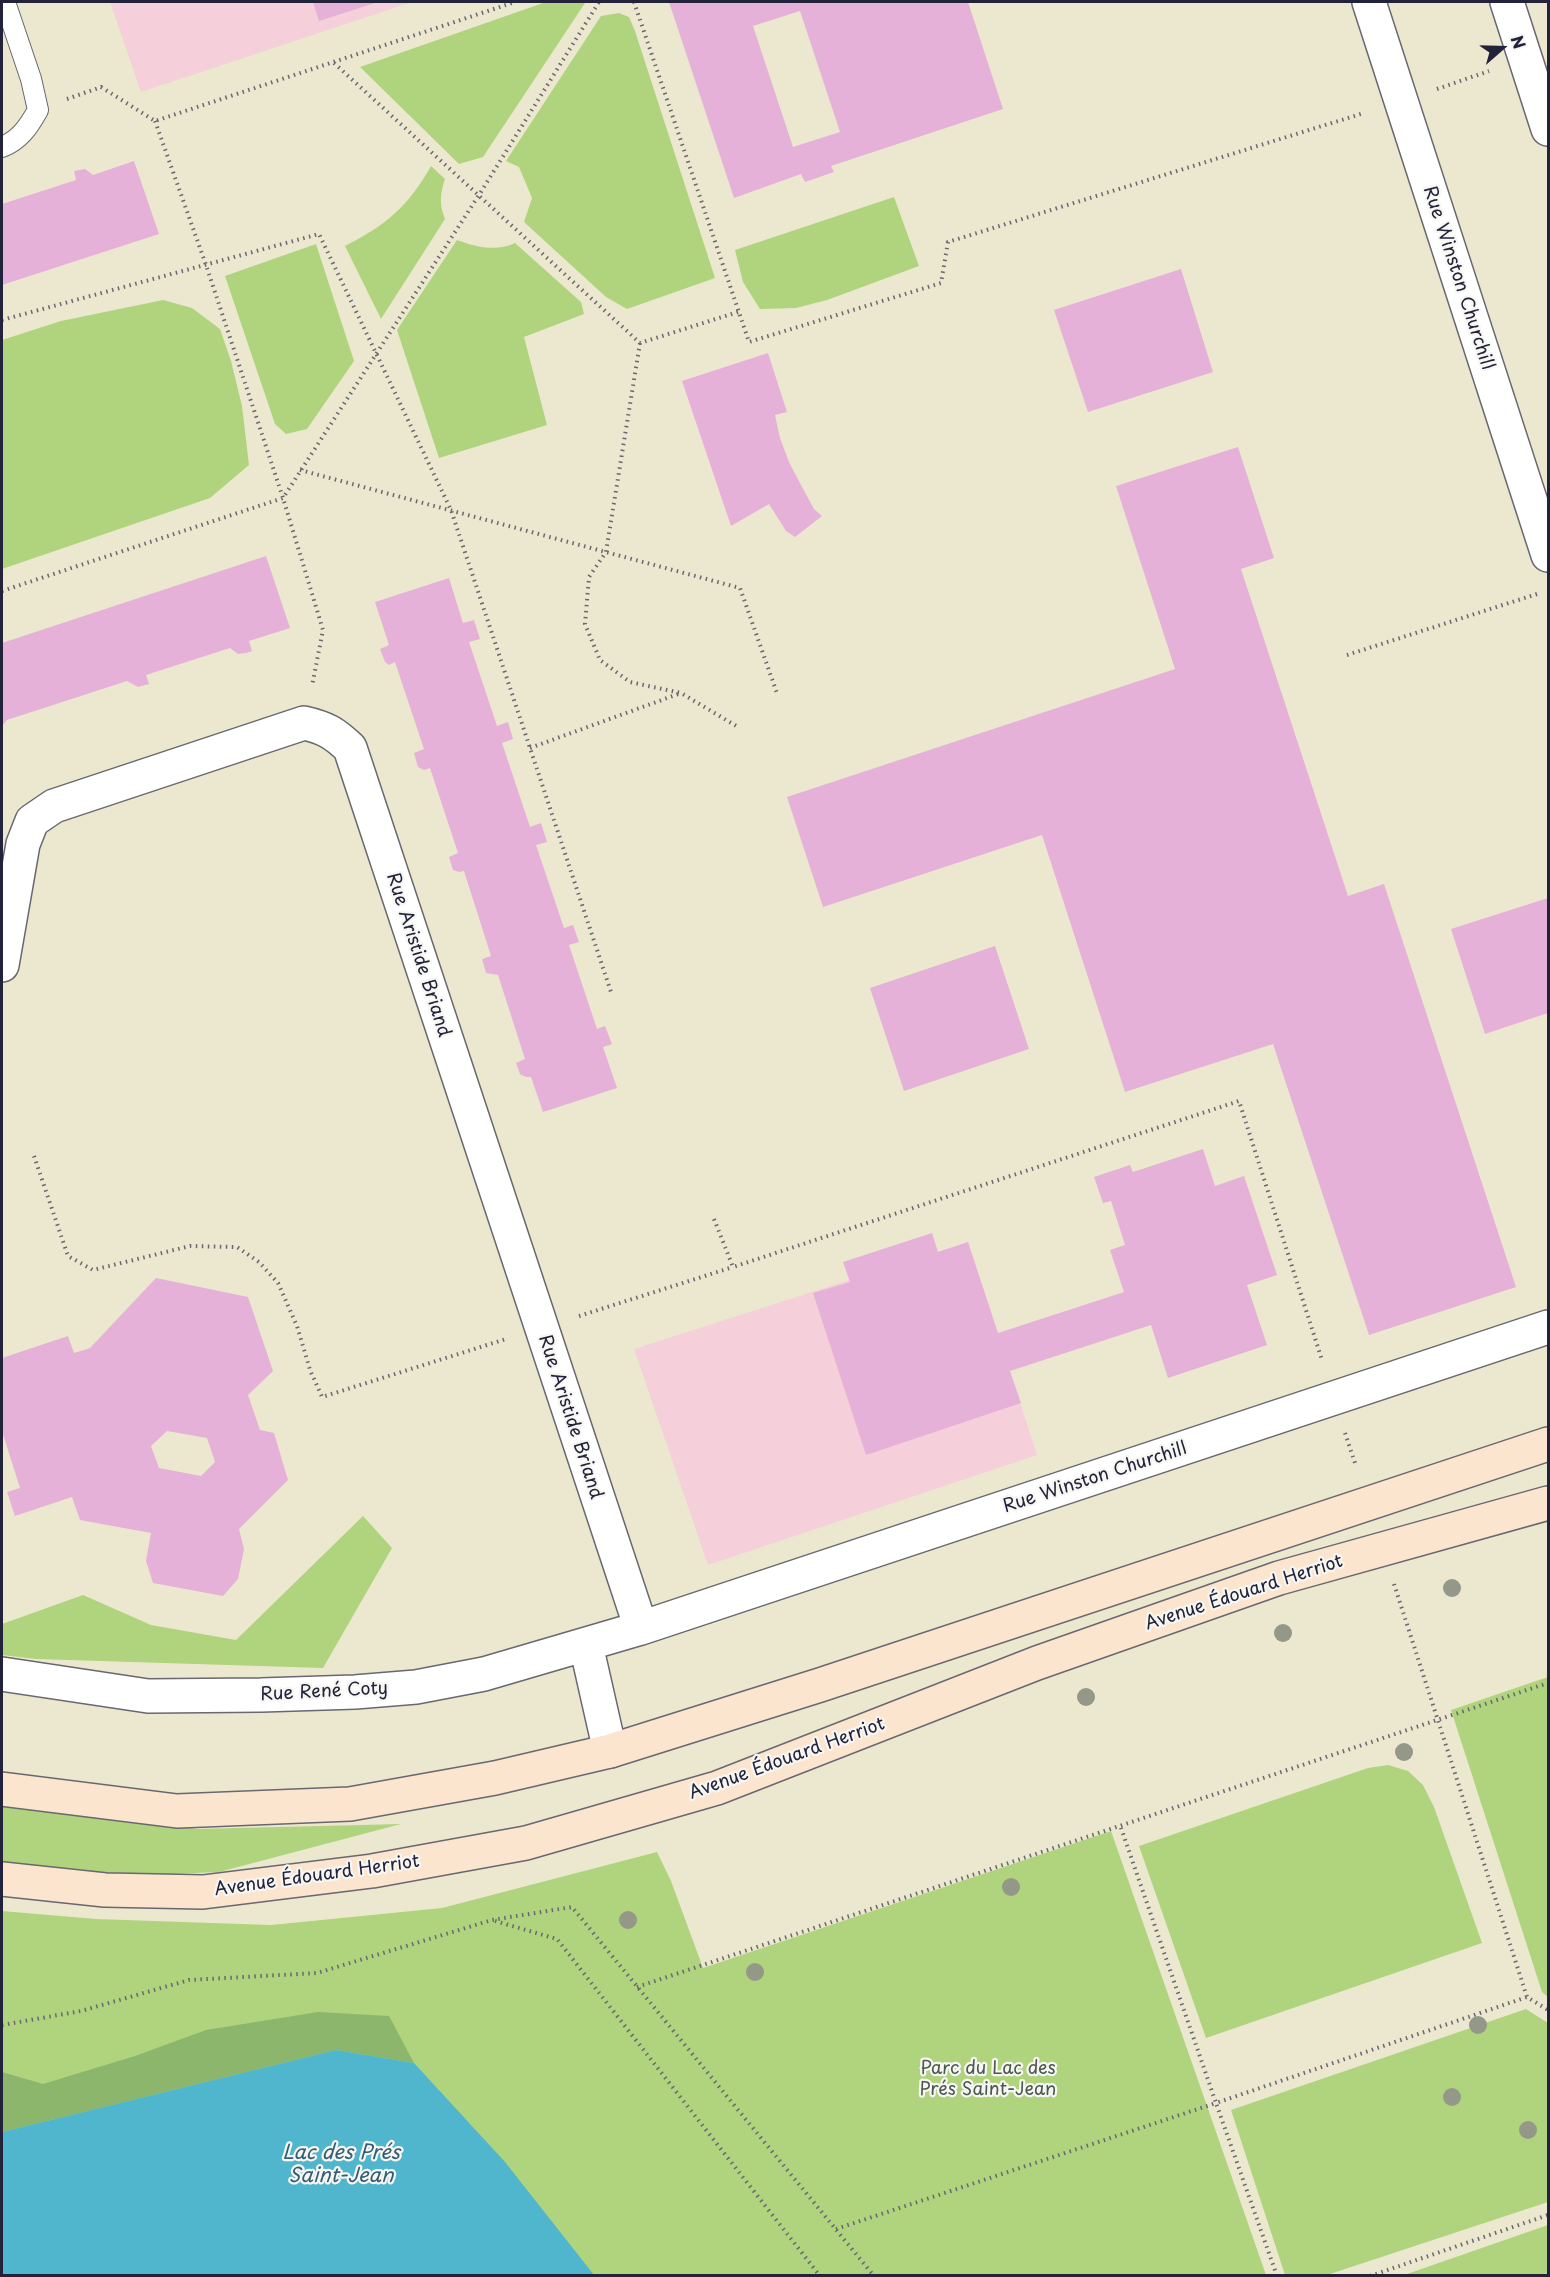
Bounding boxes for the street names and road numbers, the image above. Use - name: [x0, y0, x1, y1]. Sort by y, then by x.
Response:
- street label: Rue Winston Churchill: [1418, 183, 1498, 373]
- street label: Rue Aristide Briand: [381, 870, 455, 1040]
- street label: Rue Aristide Briand: [533, 1332, 607, 1502]
- street label: Rue Winston Churchill: [1000, 1438, 1190, 1518]
- street label: Avenue Édouard Herriot: [1142, 1551, 1346, 1635]
- street label: Rue René Coty: [260, 1678, 388, 1706]
- street label: Avenue Édouard Herriot: [686, 1714, 888, 1804]
- street label: Avenue Édouard Herriot: [213, 1851, 421, 1901]

